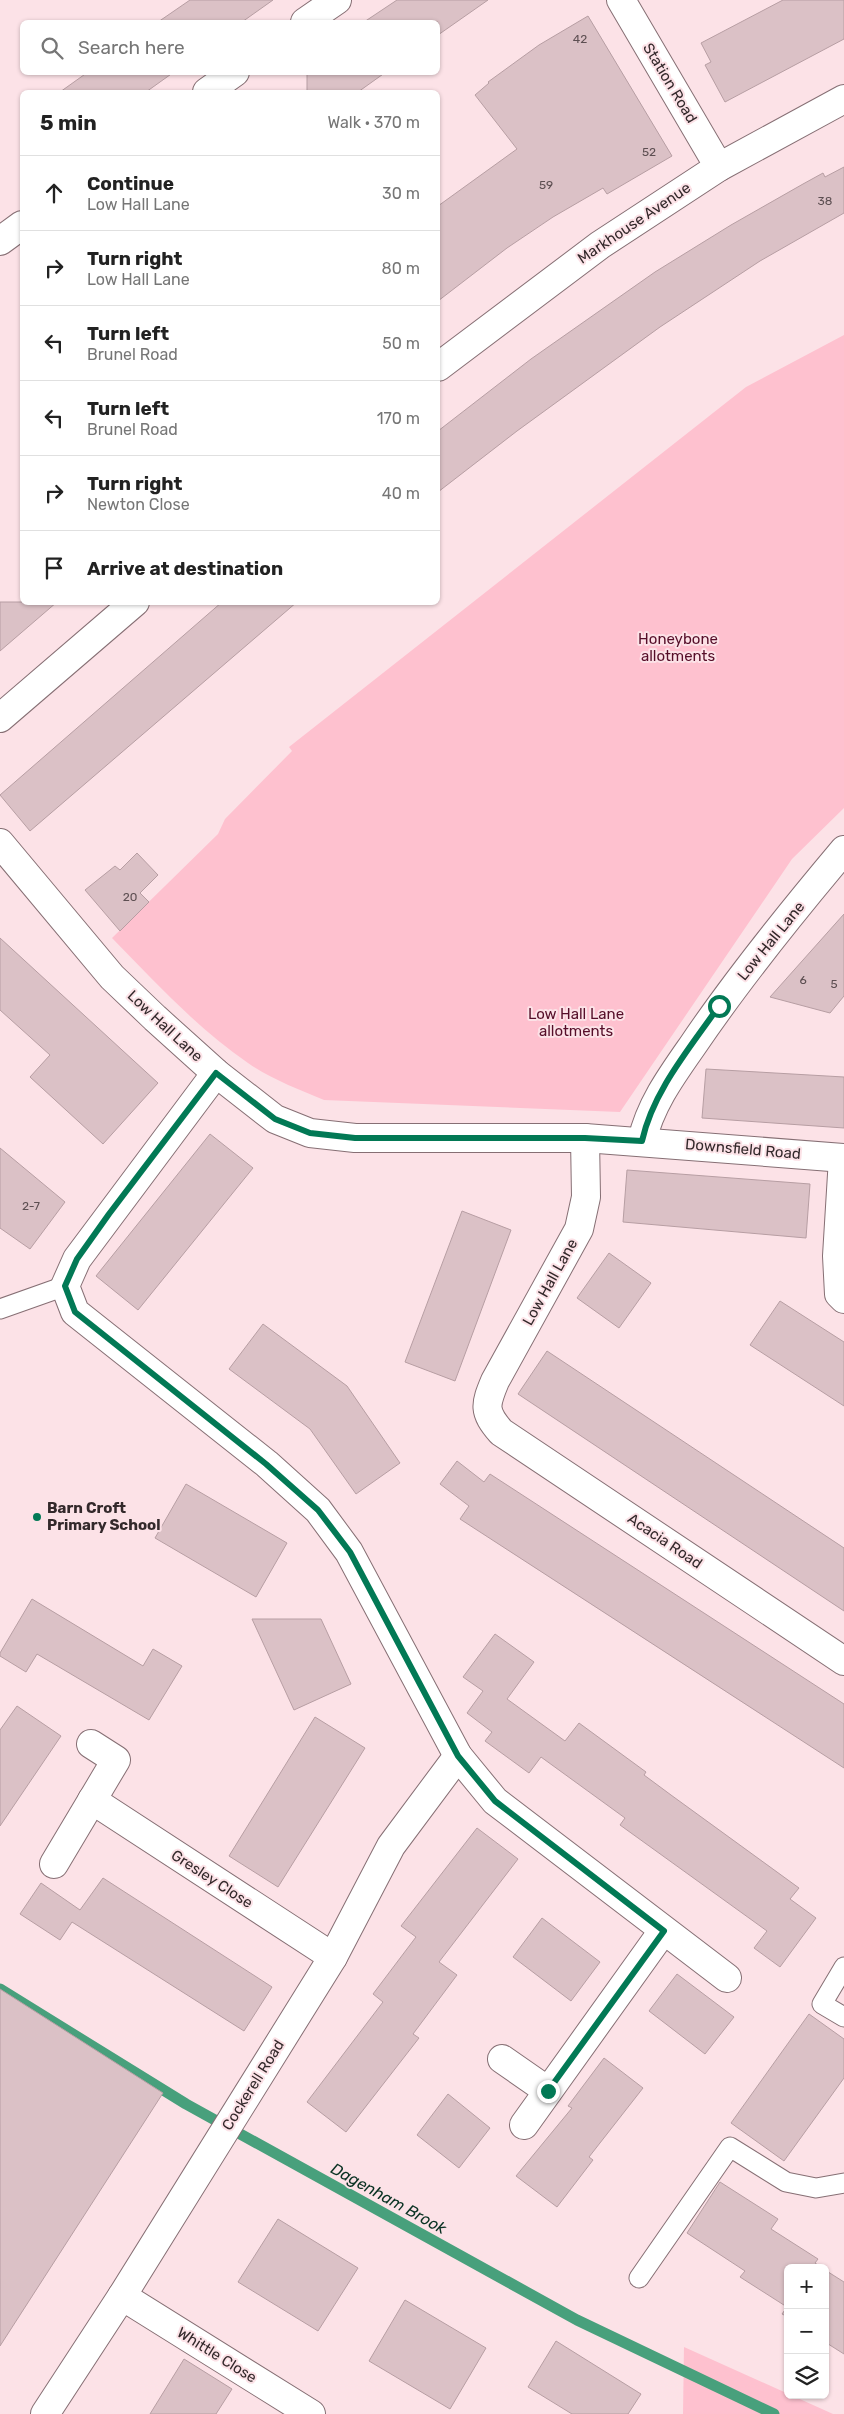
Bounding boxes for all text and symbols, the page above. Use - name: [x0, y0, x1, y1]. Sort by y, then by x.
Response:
- search box: [20, 20, 440, 75]
- house number: 42: [573, 32, 587, 46]
- icon: search: [38, 34, 66, 62]
- text: Search here: [78, 36, 185, 59]
- street label: Station Road: [639, 40, 701, 126]
- text: 5 min: [40, 110, 97, 135]
- text: Walk · 370 m: [327, 113, 420, 132]
- house number: 52: [642, 145, 656, 159]
- text: Continue: [87, 172, 174, 195]
- house number: 59: [539, 178, 553, 192]
- icon: ahead: [40, 179, 68, 207]
- street label: Markhouse Avenue: [574, 179, 694, 267]
- text: 30 m: [382, 184, 420, 203]
- house number: 38: [818, 194, 832, 208]
- text: Low Hall Lane: [87, 195, 190, 214]
- text: Turn right: [87, 247, 182, 270]
- icon: right: [40, 254, 68, 282]
- text: 80 m: [382, 259, 420, 278]
- text: Low Hall Lane: [87, 270, 190, 289]
- text: Turn left: [87, 322, 169, 345]
- icon: left: [40, 329, 68, 357]
- text: 50 m: [382, 334, 420, 353]
- text: Brunel Road: [87, 345, 178, 364]
- text: Turn left: [87, 397, 169, 420]
- icon: left: [40, 404, 68, 432]
- text: 170 m: [377, 409, 420, 428]
- text: Brunel Road: [87, 420, 178, 439]
- text: Turn right: [87, 472, 182, 495]
- icon: right: [40, 479, 68, 507]
- text: 40 m: [382, 484, 420, 503]
- text: Newton Close: [87, 495, 190, 514]
- icon: arrive: [40, 554, 68, 582]
- text: Arrive at destination: [87, 557, 283, 580]
- park label: Honeybone allotments: [638, 630, 718, 665]
- house number: 20: [123, 890, 137, 904]
- street label: Low Hall Lane: [734, 898, 808, 984]
- house number: 6: [799, 973, 807, 987]
- house number: 5: [830, 977, 838, 991]
- street label: Low Hall Lane: [124, 987, 206, 1065]
- route start: [708, 995, 731, 1018]
- park label: Low Hall Lane allotments: [528, 1005, 624, 1040]
- street label: Downsfield Road: [684, 1135, 802, 1163]
- house number: 2-7: [22, 1199, 40, 1213]
- street label: Low Hall Lane: [519, 1236, 581, 1328]
- place label: Barn Croft Primary School: [47, 1499, 161, 1534]
- street label: Acacia Road: [624, 1510, 706, 1572]
- marker: Barn Croft Primary School: [31, 1511, 43, 1523]
- street label: Gresley Close: [168, 1846, 256, 1912]
- street label: Cockerell Road: [218, 2037, 288, 2133]
- route end: [537, 2080, 560, 2103]
- water label: Dagenham Brook: [328, 2159, 451, 2238]
- map controls: [784, 2264, 829, 2399]
- button: +: [784, 2264, 829, 2309]
- button: −: [784, 2309, 829, 2354]
- street label: Whittle Close: [174, 2323, 260, 2387]
- button: layers: [784, 2354, 829, 2399]

